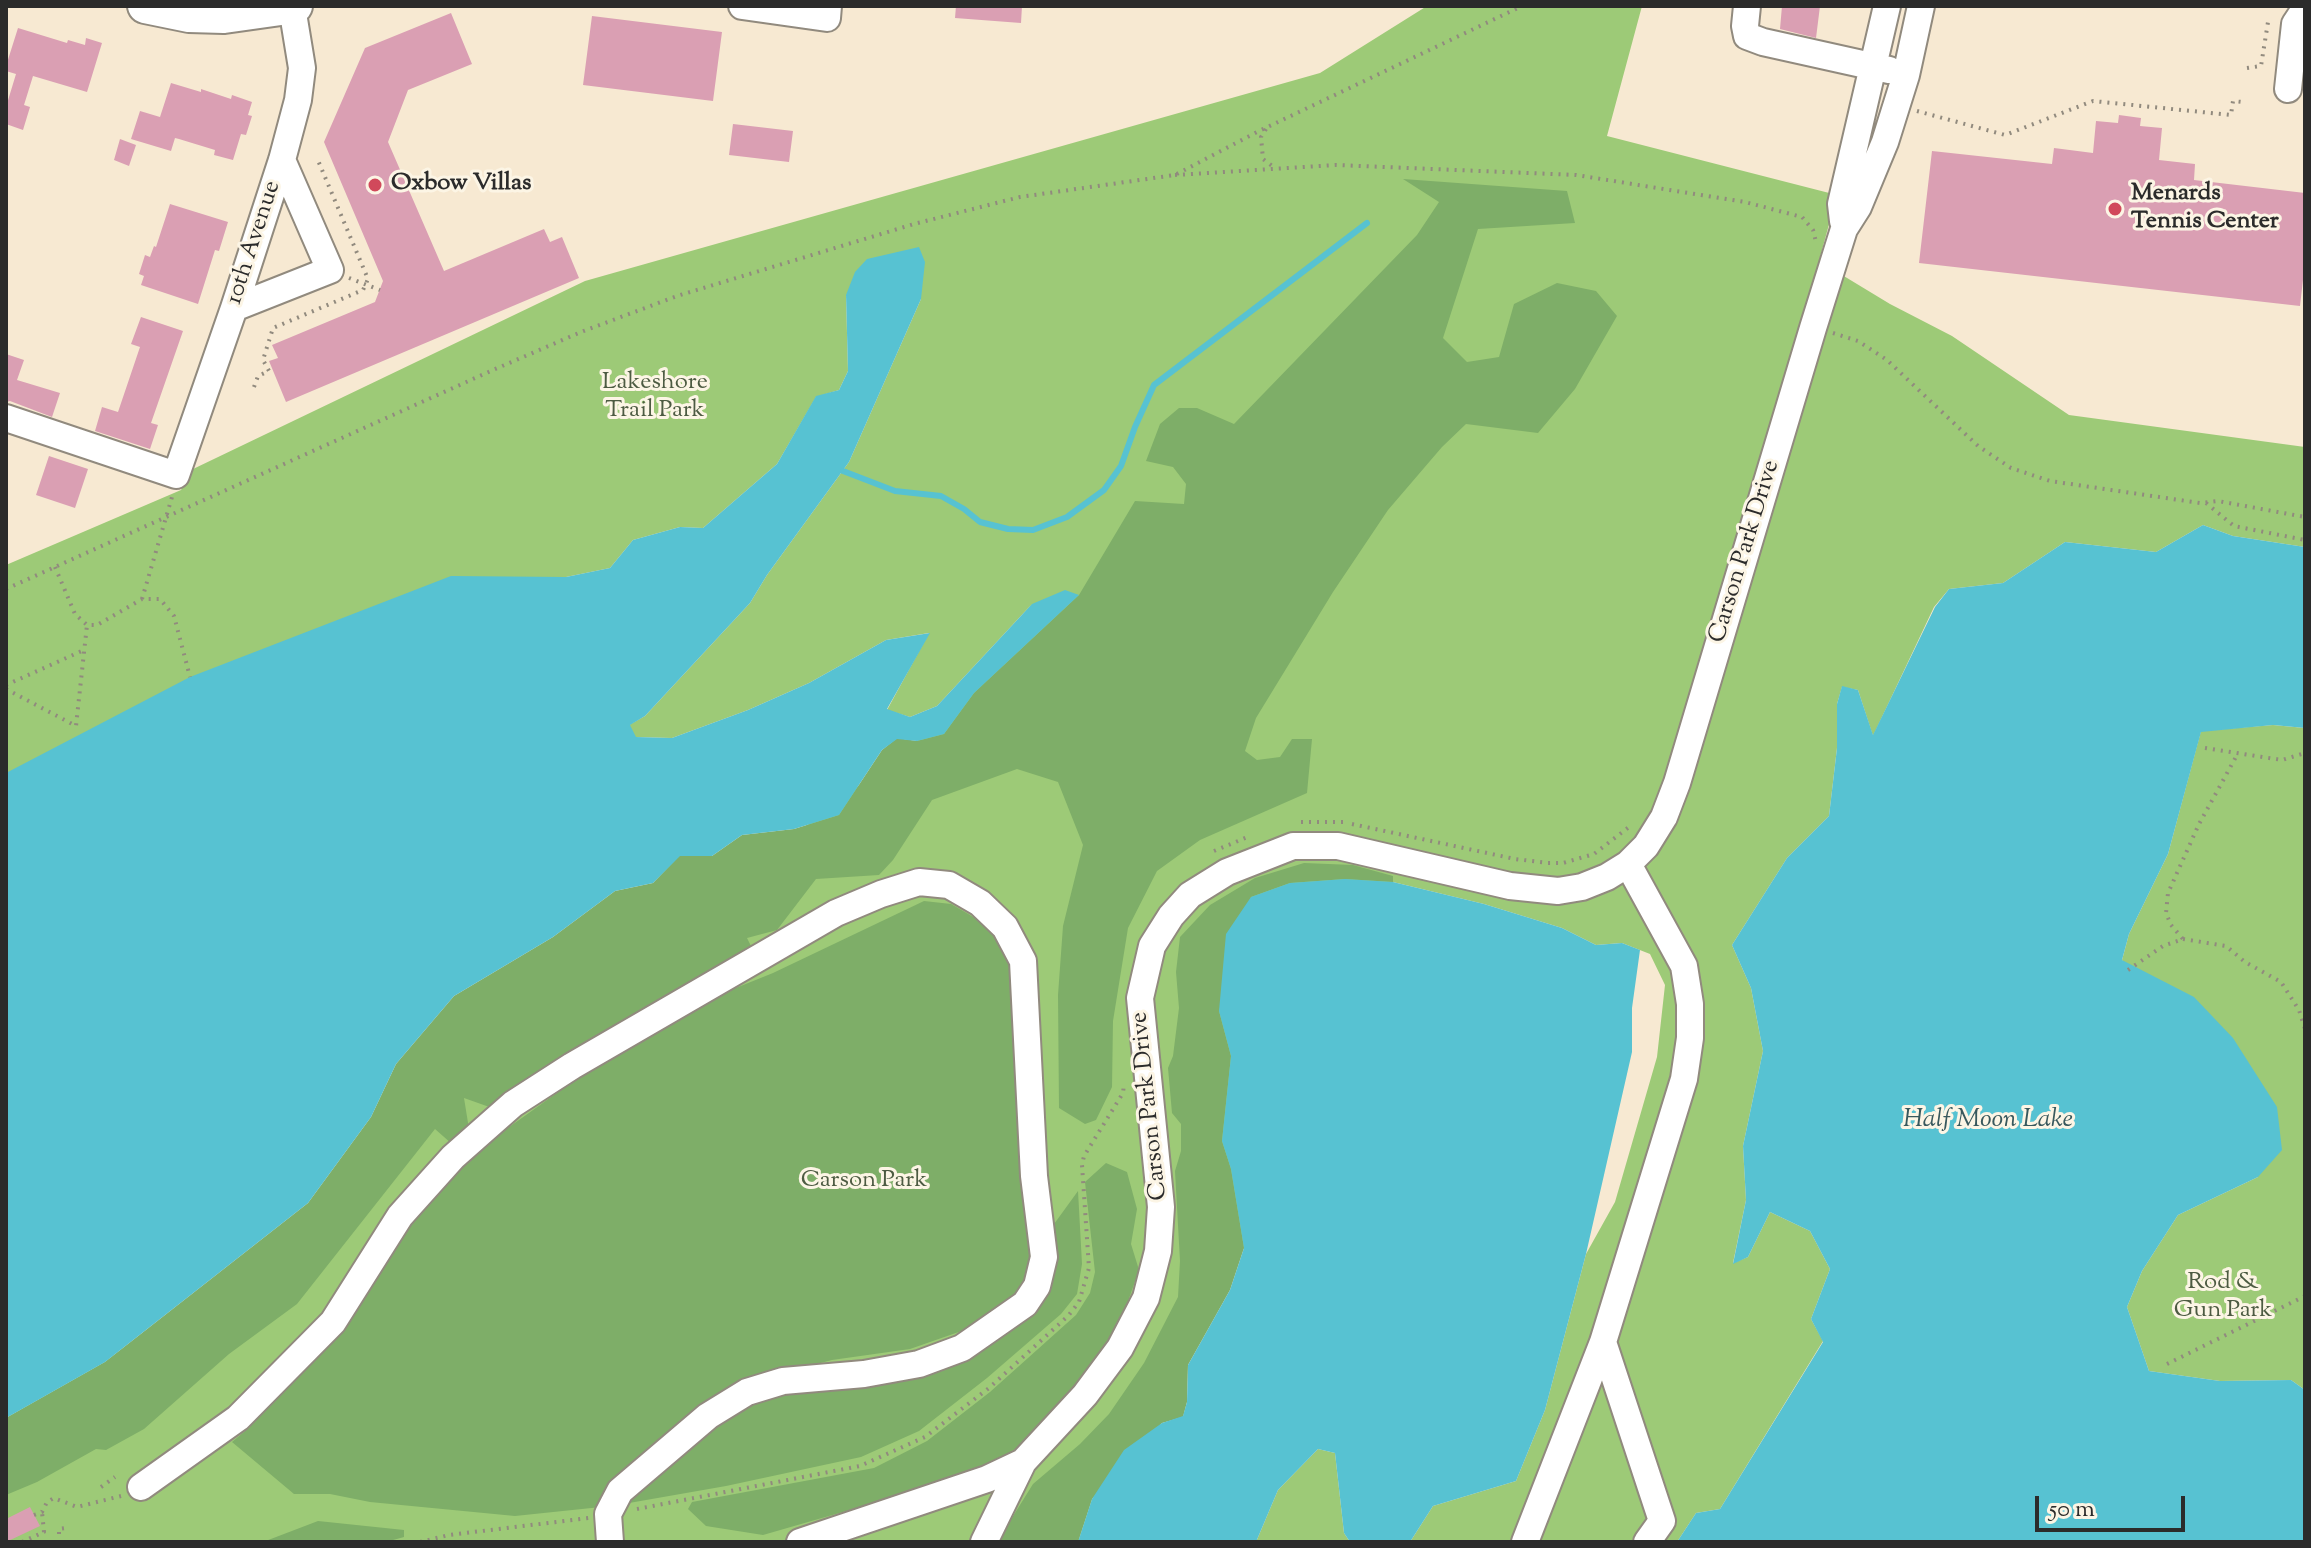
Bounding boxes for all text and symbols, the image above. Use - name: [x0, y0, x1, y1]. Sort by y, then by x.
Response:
- place label: Oxbow Villas: [391, 171, 532, 199]
- marker: Oxbow Villas: [366, 176, 384, 194]
- street label: 10th Avenue: [222, 178, 288, 308]
- place label: Menards Tennis Center: [2131, 181, 2279, 237]
- marker: Menards Tennis Center: [2106, 200, 2124, 218]
- park label: Lakeshore Trail Park: [602, 370, 708, 426]
- street label: Carson Park Drive: [1705, 457, 1787, 647]
- street label: Carson Park Drive: [1127, 1010, 1175, 1202]
- water label: Half Moon Lake: [1903, 1106, 2073, 1138]
- park label: Carson Park: [801, 1168, 927, 1196]
- park label: Rod & Gun Park: [2174, 1270, 2272, 1326]
- scale bar: [2039, 1480, 2189, 1530]
- text: 50 m: [2049, 1493, 2095, 1527]

